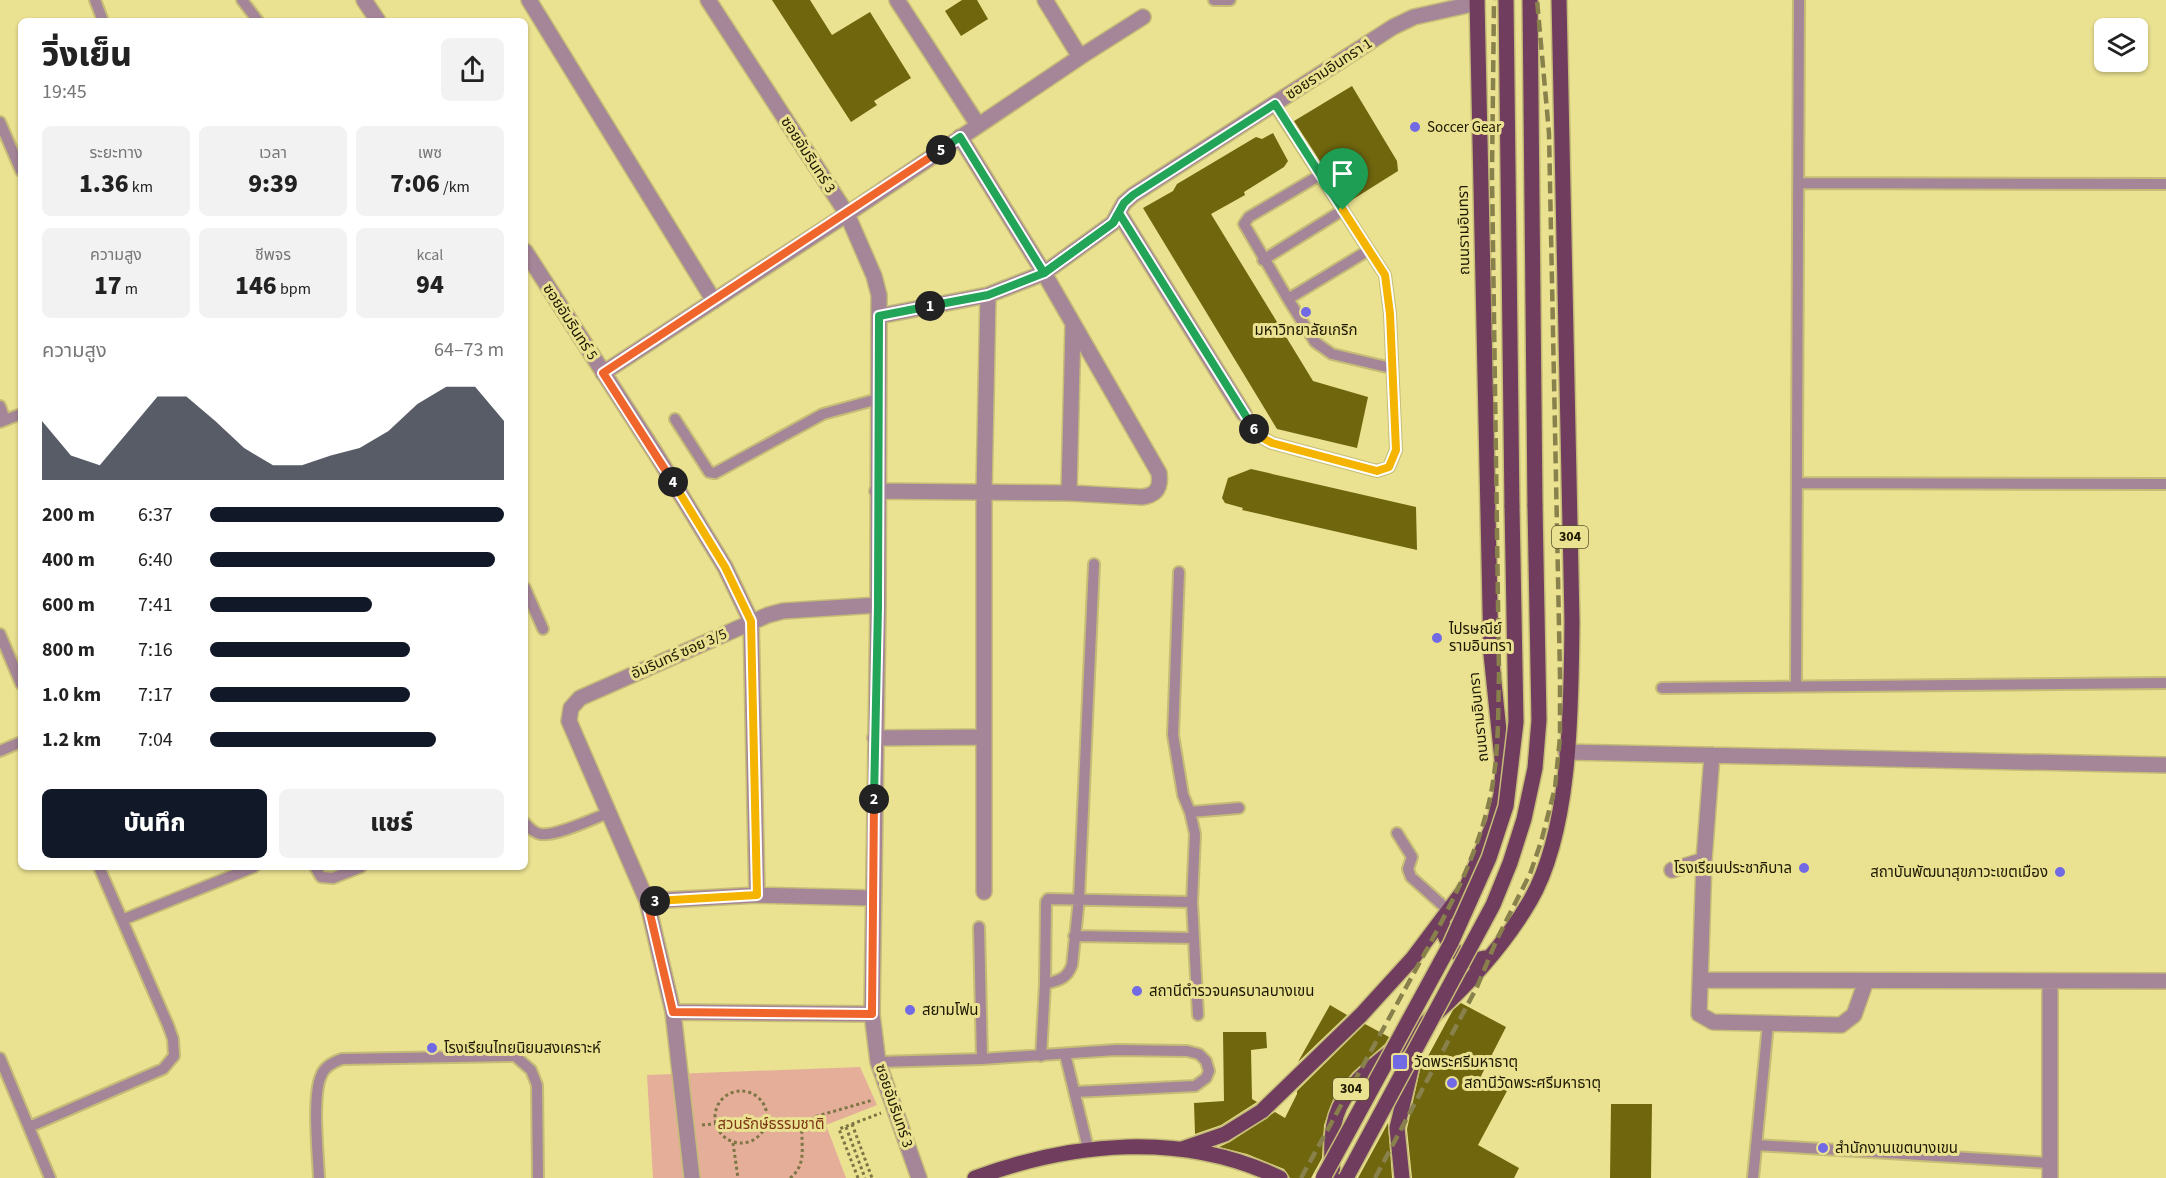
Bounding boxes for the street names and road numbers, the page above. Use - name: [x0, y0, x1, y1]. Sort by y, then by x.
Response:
- street label: ซอยรามอินทรา 1: [1282, 33, 1376, 105]
- street label: ซอยอัมรินทร์ 3: [775, 113, 841, 197]
- street label: ถนนรามอินทรา: [1453, 185, 1475, 275]
- street label: ซอยอัมรินทร์ 5: [537, 280, 603, 364]
- road number: 304: [1552, 526, 1588, 548]
- street label: อัมรินทร์ ซอย 3/5: [628, 623, 730, 685]
- street label: ถนนรามอินทรา: [1464, 671, 1494, 763]
- street label: ซอยอัมรินทร์ 3: [870, 1061, 918, 1151]
- road number: 304: [1333, 1078, 1369, 1100]

